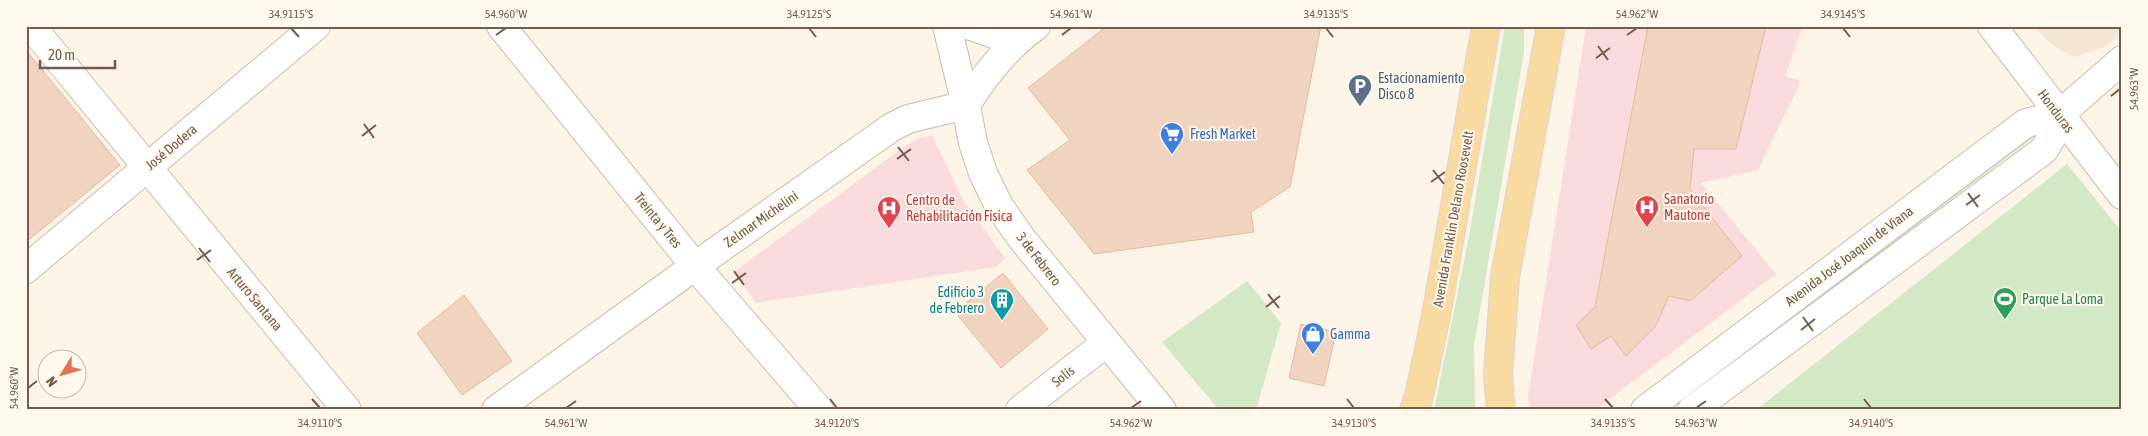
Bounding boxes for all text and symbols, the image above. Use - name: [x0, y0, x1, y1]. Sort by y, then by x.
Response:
- text: 34.9115°S: [269, 7, 313, 21]
- text: 54.960°W: [485, 7, 527, 21]
- text: 34.9125°S: [787, 7, 831, 21]
- text: 54.961°W: [1050, 7, 1092, 21]
- text: 34.9135°S: [1304, 7, 1348, 21]
- text: 54.962°W: [1616, 7, 1658, 21]
- text: 34.9145°S: [1821, 7, 1865, 21]
- scale bar: [40, 38, 115, 70]
- text: 20 m: [48, 46, 75, 63]
- text: 54.963°W: [2127, 68, 2141, 110]
- place label: Estacionamiento Disco 8: [1378, 70, 1465, 102]
- parking icon: Estacionamiento Disco 8: [1347, 73, 1373, 107]
- street label: Honduras: [2034, 86, 2078, 136]
- street label: José Dodera: [142, 121, 200, 173]
- supermarket icon: Fresh Market: [1159, 121, 1185, 155]
- place label: Fresh Market: [1190, 126, 1256, 142]
- street label: Avenida Franklin Delano Roosevelt: [1430, 129, 1476, 309]
- street label: Zelmar Michelini: [721, 188, 801, 250]
- street label: Treinta y Tres: [631, 189, 685, 251]
- place label: Sanatorio Mautone: [1664, 191, 1714, 223]
- place label: Centro de Rehabilitación Física: [906, 192, 1012, 224]
- hospital icon: Sanatorio Mautone: [1634, 194, 1660, 228]
- hospital icon: Centro de Rehabilitación Física: [876, 195, 902, 229]
- street label: Avenida José Joaquín de Viana: [1782, 203, 1916, 309]
- street label: 3 de Febrero: [1013, 229, 1065, 289]
- street label: Arturo Santana: [224, 264, 286, 334]
- place label: Edificio 3 de Febrero: [930, 284, 984, 316]
- sports icon: Parque La Loma: [1992, 286, 2018, 320]
- building icon: Edificio 3 de Febrero: [989, 287, 1015, 321]
- place label: Parque La Loma: [2022, 291, 2103, 307]
- shop icon: Gamma: [1300, 321, 1326, 355]
- place label: Gamma: [1330, 326, 1371, 342]
- north arrow: [38, 348, 88, 398]
- street label: Solís: [1048, 362, 1078, 390]
- text: 54.960°W: [7, 367, 21, 409]
- text: N: [43, 374, 60, 390]
- text: 34.9110°S: [298, 416, 342, 430]
- text: 54.961°W: [545, 416, 587, 430]
- text: 34.9120°S: [815, 416, 859, 430]
- text: 54.962°W: [1110, 416, 1152, 430]
- text: 34.9130°S: [1332, 416, 1376, 430]
- text: 34.9135°S: [1591, 416, 1635, 430]
- text: 54.963°W: [1675, 416, 1717, 430]
- text: 34.9140°S: [1849, 416, 1893, 430]

